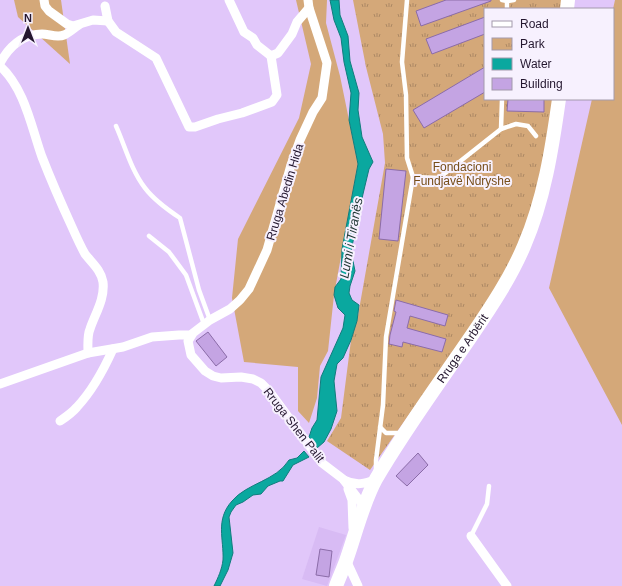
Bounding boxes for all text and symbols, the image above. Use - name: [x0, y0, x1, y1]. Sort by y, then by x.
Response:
- north arrow: [8, 8, 48, 48]
- legend: [484, 8, 614, 100]
- text: N: [24, 12, 32, 24]
- text: Road: [520, 17, 549, 31]
- text: Park: [520, 37, 546, 51]
- text: Water: [520, 57, 552, 71]
- text: Building: [520, 77, 563, 91]
- street label: Rruga Abedin Hida: [264, 141, 307, 242]
- park label: Fondacioni Fundjavë Ndryshe: [413, 160, 511, 188]
- water label: Lumi i Tiranës: [337, 196, 366, 279]
- street label: Rruga e Arbërit: [434, 311, 491, 386]
- street label: Rruga Shen Palit: [261, 385, 328, 466]

